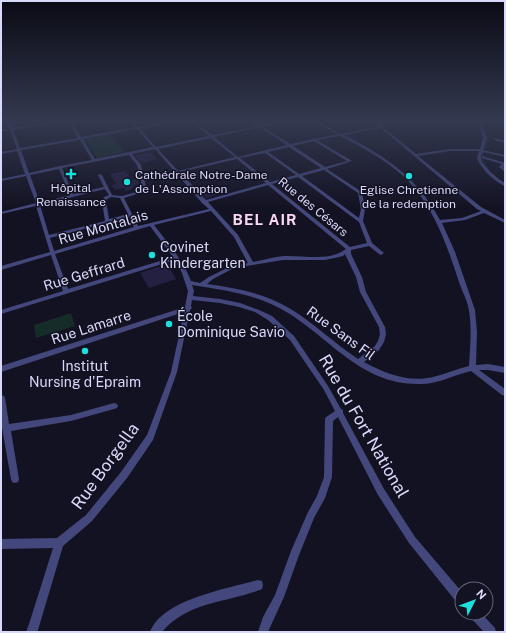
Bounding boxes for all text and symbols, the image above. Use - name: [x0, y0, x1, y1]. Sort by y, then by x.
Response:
- marker: Hôpital Renaissance: [65, 168, 77, 180]
- place label: Cathédrale Notre-Dame de L'Assomption: [135, 168, 268, 196]
- marker: Eglise Chretienne de la redemption: [404, 171, 414, 181]
- street label: Rue des Césars: [275, 175, 351, 239]
- marker: Cathédrale Notre-Dame de L'Assomption: [122, 177, 132, 187]
- place label: Hôpital Renaissance: [36, 181, 106, 209]
- place label: Eglise Chretienne de la redemption: [360, 183, 458, 211]
- street label: Rue Montalais: [56, 207, 150, 247]
- district label: BEL AIR: [232, 211, 298, 228]
- place label: Covinet Kindergarten: [160, 239, 246, 271]
- marker: Covinet Kindergarten: [147, 250, 157, 260]
- street label: Rue Geffrard: [41, 254, 127, 294]
- street label: Rue Sans Fil: [304, 303, 378, 363]
- street label: Rue Lamarre: [49, 307, 133, 347]
- place label: École Dominique Savio: [177, 307, 285, 340]
- marker: École Dominique Savio: [164, 319, 174, 329]
- marker: Institut Nursing d'Epraim: [80, 346, 90, 356]
- street label: Rue du Fort National: [315, 351, 413, 501]
- place label: Institut Nursing d'Epraim: [29, 358, 141, 390]
- street label: Rue Borgella: [67, 419, 143, 513]
- north arrow: [454, 581, 494, 621]
- text: N: [474, 587, 489, 602]

